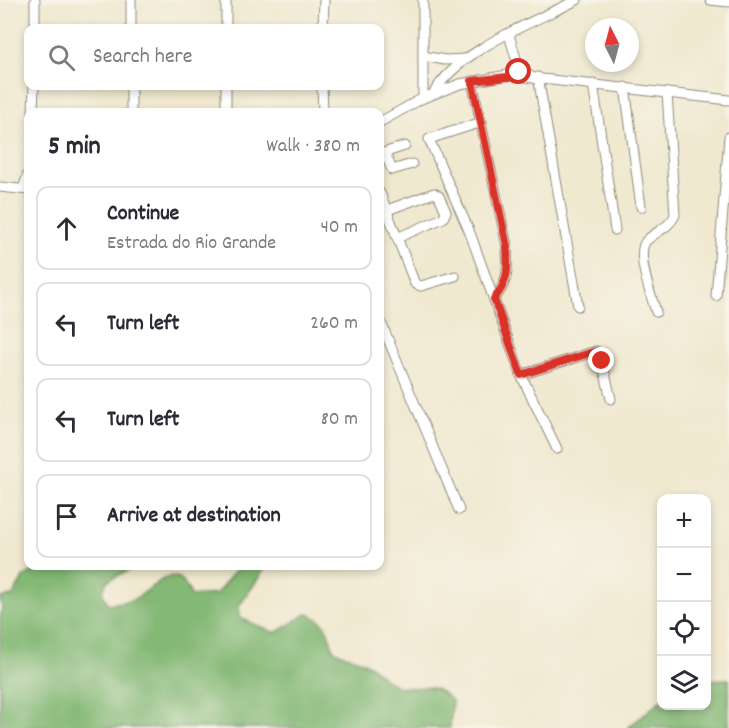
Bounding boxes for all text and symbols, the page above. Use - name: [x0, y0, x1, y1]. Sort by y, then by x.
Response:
- north arrow: [585, 18, 639, 72]
- search box: [24, 24, 384, 90]
- icon: search: [45, 41, 78, 74]
- text: Search here: [93, 42, 192, 73]
- route start: [505, 58, 531, 84]
- text: 5 min: [48, 129, 101, 166]
- text: Walk · 380 m: [266, 133, 360, 161]
- text: Continue: [107, 199, 179, 230]
- icon: ahead: [50, 212, 83, 245]
- text: 40 m: [320, 214, 358, 242]
- text: Estrada do Rio Grande: [107, 230, 276, 258]
- icon: left: [50, 308, 83, 341]
- text: Turn left: [107, 309, 179, 340]
- text: 260 m: [310, 310, 358, 338]
- route end: [588, 347, 614, 373]
- icon: left: [50, 404, 83, 437]
- text: Turn left: [107, 405, 179, 436]
- text: 80 m: [321, 406, 358, 434]
- map controls: [657, 494, 711, 710]
- button: +: [657, 494, 711, 548]
- icon: arrive: [50, 500, 83, 533]
- text: Arrive at destination: [107, 501, 281, 532]
- button: −: [657, 548, 711, 602]
- button: locate: [657, 602, 711, 656]
- button: layers: [657, 656, 711, 710]

